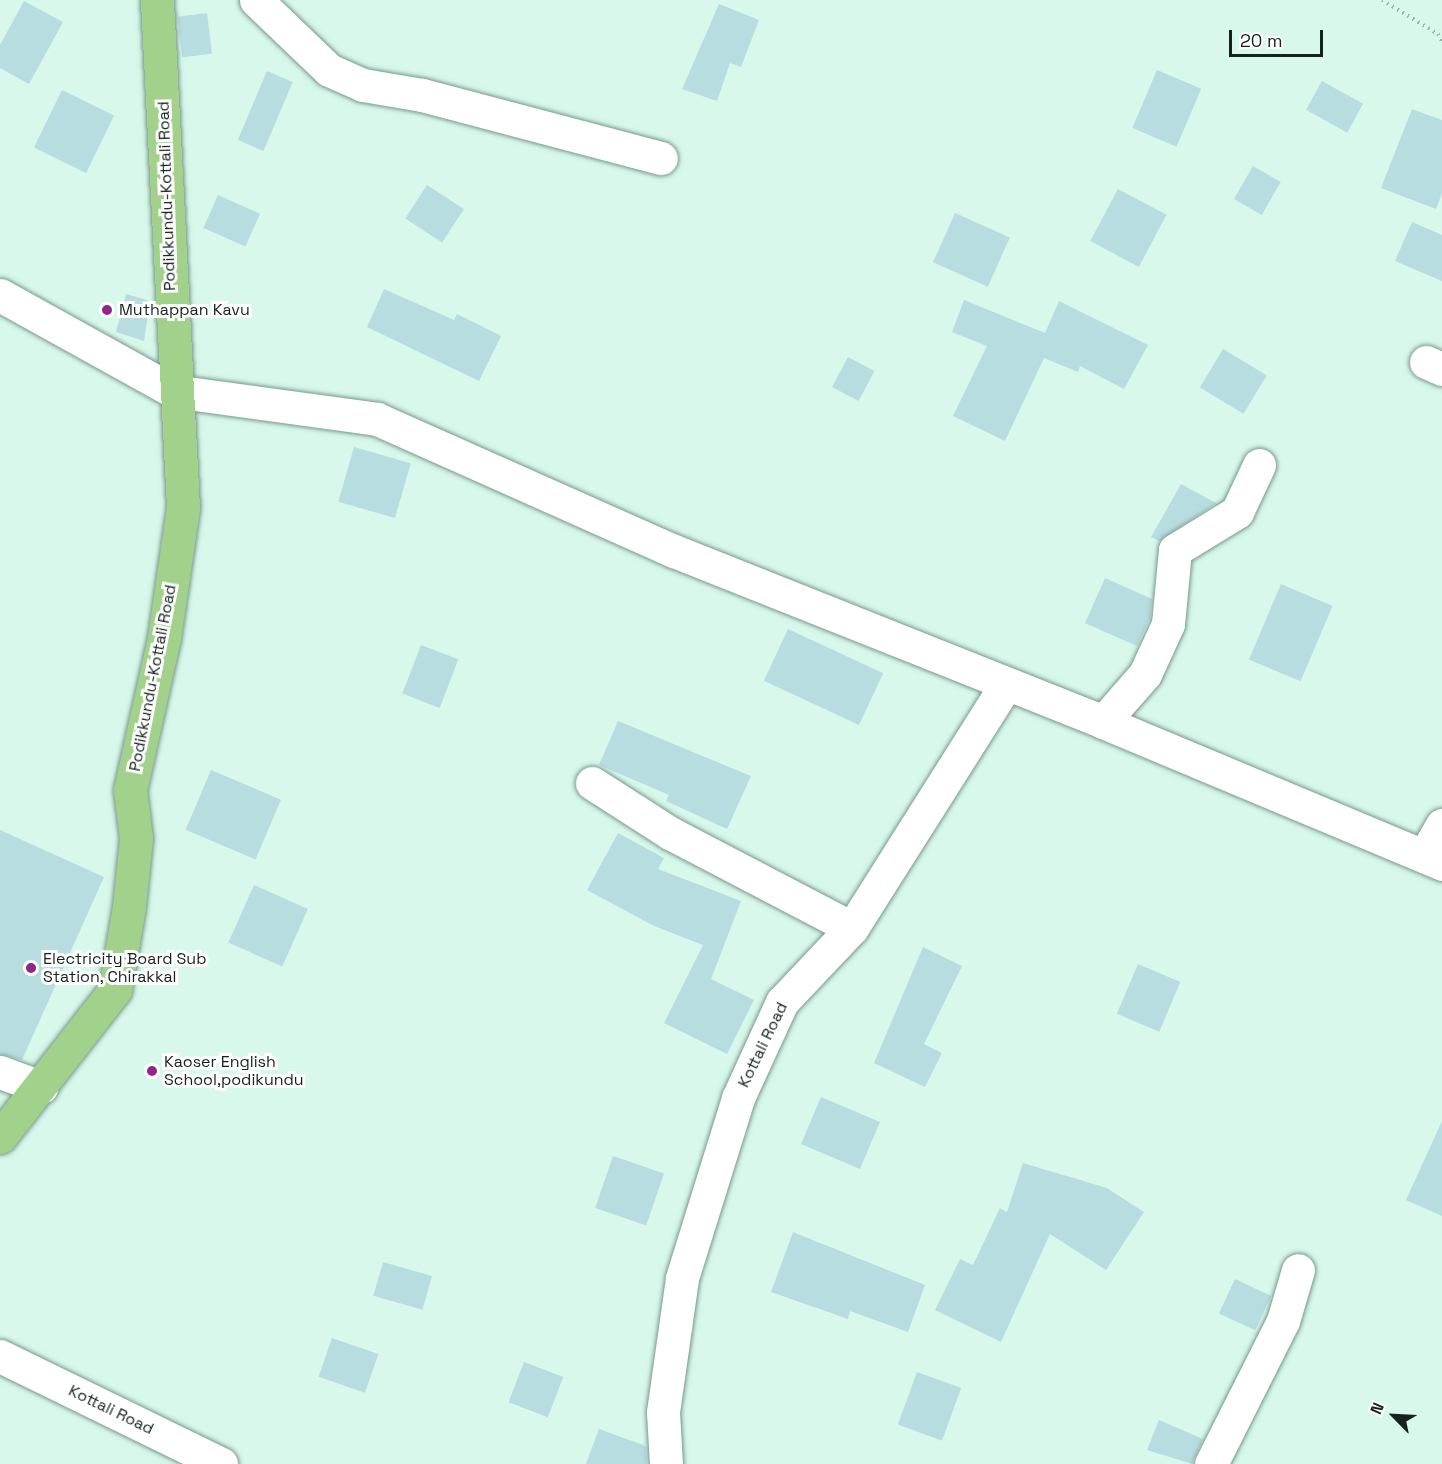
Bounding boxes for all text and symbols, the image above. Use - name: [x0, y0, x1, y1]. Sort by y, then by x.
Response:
- scale bar: [1232, 18, 1326, 56]
- text: 20 m: [1240, 29, 1283, 52]
- street label: Podikkundu-Kottali Road: [154, 101, 180, 291]
- place label: Muthappan Kavu: [119, 300, 250, 320]
- marker: Muthappan Kavu: [100, 303, 114, 317]
- street label: Podikkundu-Kottali Road: [125, 583, 181, 773]
- place label: Electricity Board Sub Station, Chirakkal: [43, 949, 206, 987]
- marker: Electricity Board Sub Station, Chirakkal: [24, 961, 38, 975]
- street label: Kottali Road: [734, 999, 792, 1091]
- place label: Kaoser English School,podikundu: [164, 1052, 304, 1090]
- marker: Kaoser English School,podikundu: [145, 1064, 159, 1078]
- street label: Kottali Road: [65, 1381, 157, 1439]
- north arrow: [1364, 1386, 1424, 1446]
- text: N: [1365, 1399, 1389, 1418]

